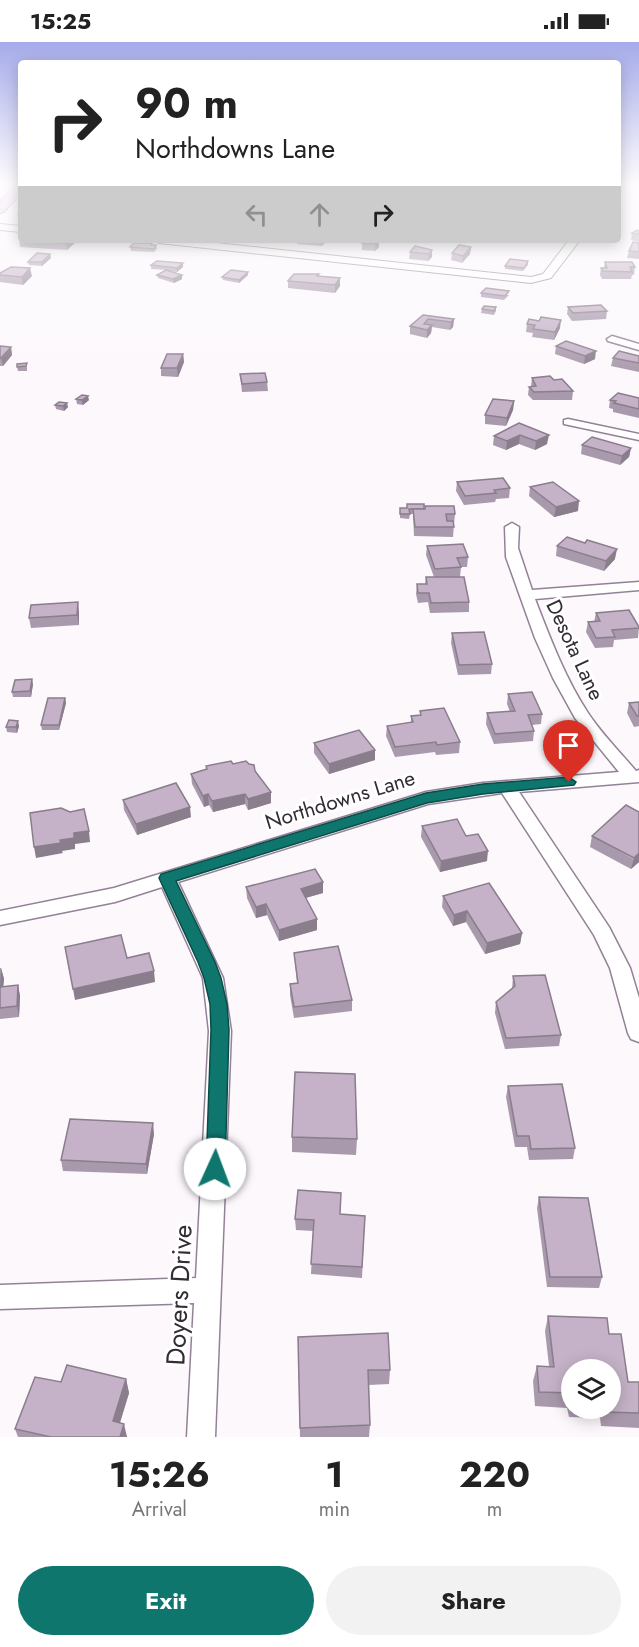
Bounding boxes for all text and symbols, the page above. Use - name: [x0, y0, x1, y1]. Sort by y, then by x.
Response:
- text: 15:25: [30, 5, 91, 37]
- text: 90 m: [135, 73, 238, 134]
- icon: right: [36, 84, 114, 162]
- text: Northdowns Lane: [135, 129, 335, 168]
- icon: left: [240, 198, 273, 231]
- icon: ahead: [303, 198, 336, 231]
- icon: right: [366, 198, 399, 231]
- street label: Desota Lane: [539, 595, 611, 705]
- pin: [543, 720, 594, 782]
- icon: arrive: [552, 729, 585, 762]
- street label: Northdowns Lane: [261, 763, 419, 837]
- position arrow: [183, 1137, 247, 1201]
- street label: Doyers Drive: [156, 1224, 202, 1366]
- map controls: [561, 1359, 621, 1419]
- button: layers: [561, 1359, 621, 1419]
- text: 15:26: [109, 1448, 210, 1500]
- text: 1: [325, 1448, 344, 1500]
- text: 220: [459, 1448, 530, 1500]
- text: Arrival: [132, 1495, 187, 1524]
- text: min: [319, 1495, 350, 1524]
- text: m: [487, 1495, 502, 1524]
- button: Exit: [18, 1566, 314, 1635]
- button: Share: [326, 1566, 621, 1635]

